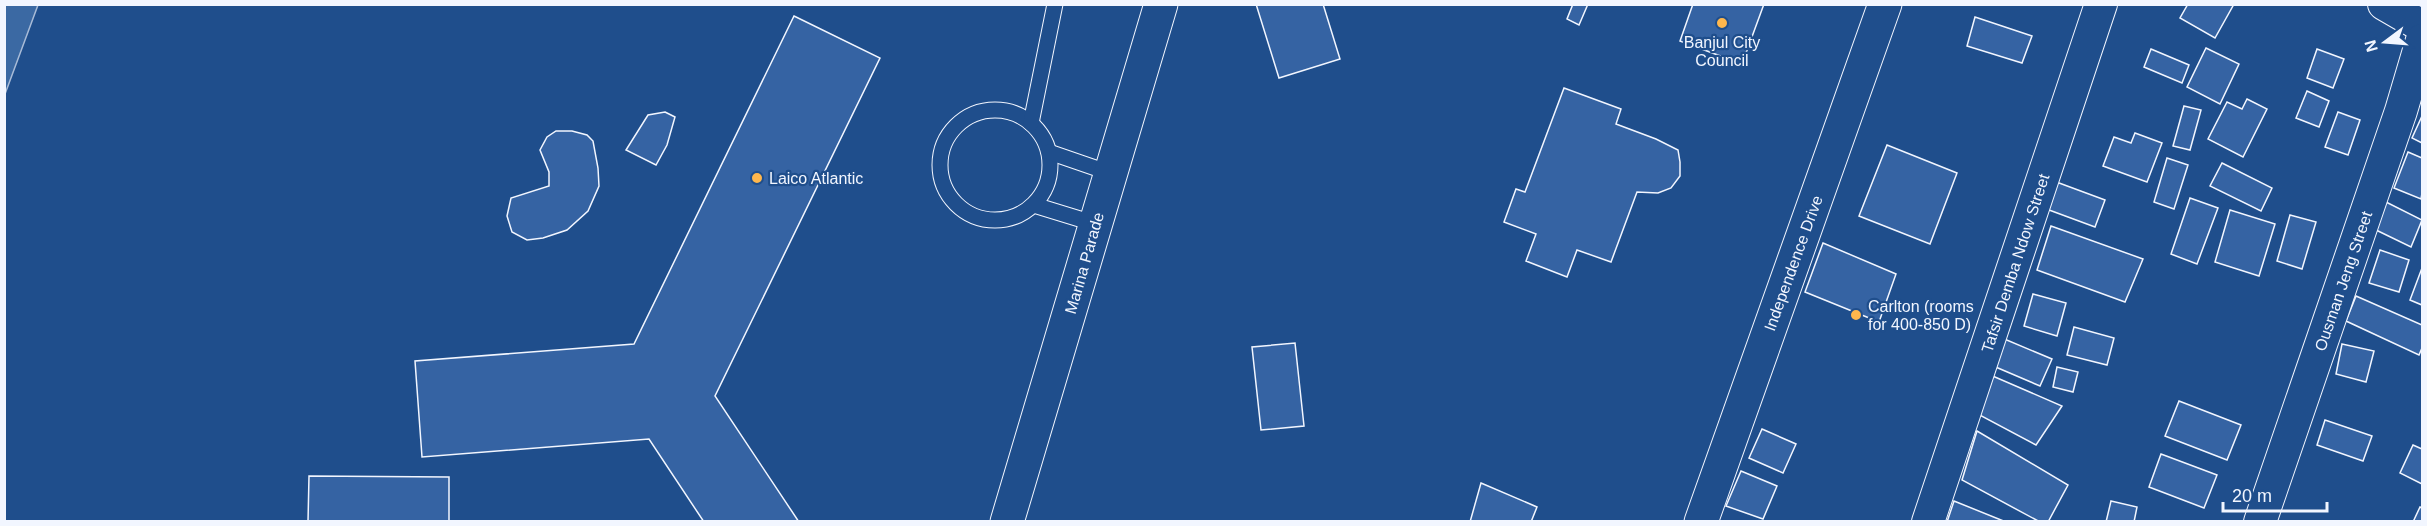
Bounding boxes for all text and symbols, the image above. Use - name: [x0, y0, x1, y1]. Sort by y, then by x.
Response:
- north arrow: [2355, 12, 2415, 72]
- marker: Banjul City Council: [1715, 16, 1729, 30]
- place label: Banjul City Council: [1684, 34, 1760, 69]
- text: N: [2361, 38, 2381, 54]
- place label: Laico Atlantic: [769, 170, 863, 187]
- marker: Laico Atlantic: [750, 171, 764, 185]
- street label: Tafsir Demba Ndow Street: [1979, 171, 2053, 355]
- street label: Independence Drive: [1761, 193, 1826, 333]
- street label: Ousman Jeng Street: [2312, 209, 2376, 353]
- street label: Marina Parade: [1062, 210, 1107, 316]
- place label: Carlton (rooms for 400-850 D): [1868, 298, 1974, 333]
- marker: Carlton (rooms for 400-850 D): [1849, 308, 1863, 322]
- scale bar: [2223, 475, 2326, 513]
- text: 20 m: [2232, 486, 2272, 506]

